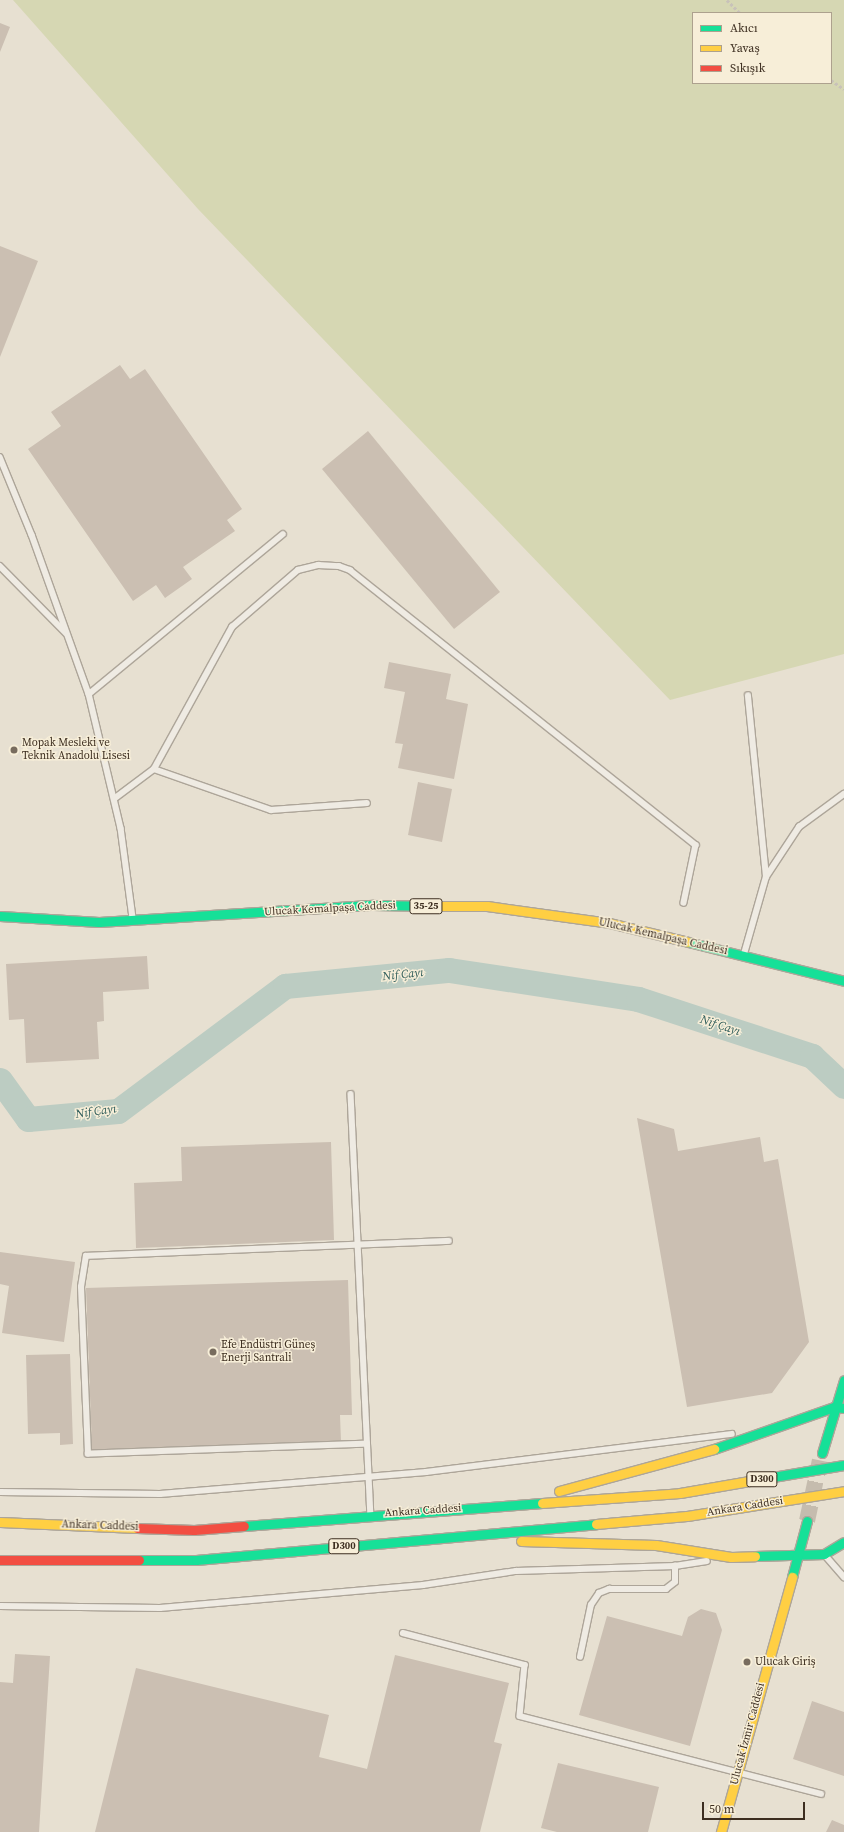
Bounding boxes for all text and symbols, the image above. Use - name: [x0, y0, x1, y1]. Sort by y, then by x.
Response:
- legend: [692, 12, 832, 84]
- text: Akıcı: [730, 20, 758, 36]
- text: Yavaş: [730, 40, 760, 56]
- text: Sıkışık: [730, 60, 765, 76]
- place label: Mopak Mesleki ve Teknik Anadolu Lisesi: [22, 737, 130, 763]
- marker: Mopak Mesleki ve Teknik Anadolu Lisesi: [9, 745, 19, 755]
- road number: 35-25: [409, 898, 443, 914]
- street label: Ulucak Kemalpaşa Caddesi: [264, 899, 396, 919]
- street label: Ulucak Kemalpaşa Caddesi: [597, 916, 729, 958]
- water label: Nif Çayı: [382, 966, 424, 984]
- water label: Nif Çayı: [698, 1013, 742, 1039]
- water label: Nif Çayı: [75, 1102, 117, 1122]
- place label: Efe Endüstri Güneş Enerji Santrali: [221, 1339, 315, 1365]
- marker: Efe Endüstri Güneş Enerji Santrali: [208, 1347, 218, 1357]
- road number: D300: [746, 1471, 778, 1487]
- street label: Ankara Caddesi: [706, 1494, 784, 1520]
- street label: Ankara Caddesi: [384, 1502, 462, 1520]
- street label: Ankara Caddesi: [61, 1518, 139, 1534]
- road number: D300: [328, 1538, 360, 1554]
- place label: Ulucak Giriş: [755, 1655, 815, 1669]
- marker: Ulucak Giriş: [742, 1657, 752, 1667]
- street label: Ulucak İzmir Caddesi: [728, 1681, 768, 1787]
- scale bar: [704, 1794, 807, 1820]
- text: 50 m: [709, 1801, 735, 1817]

